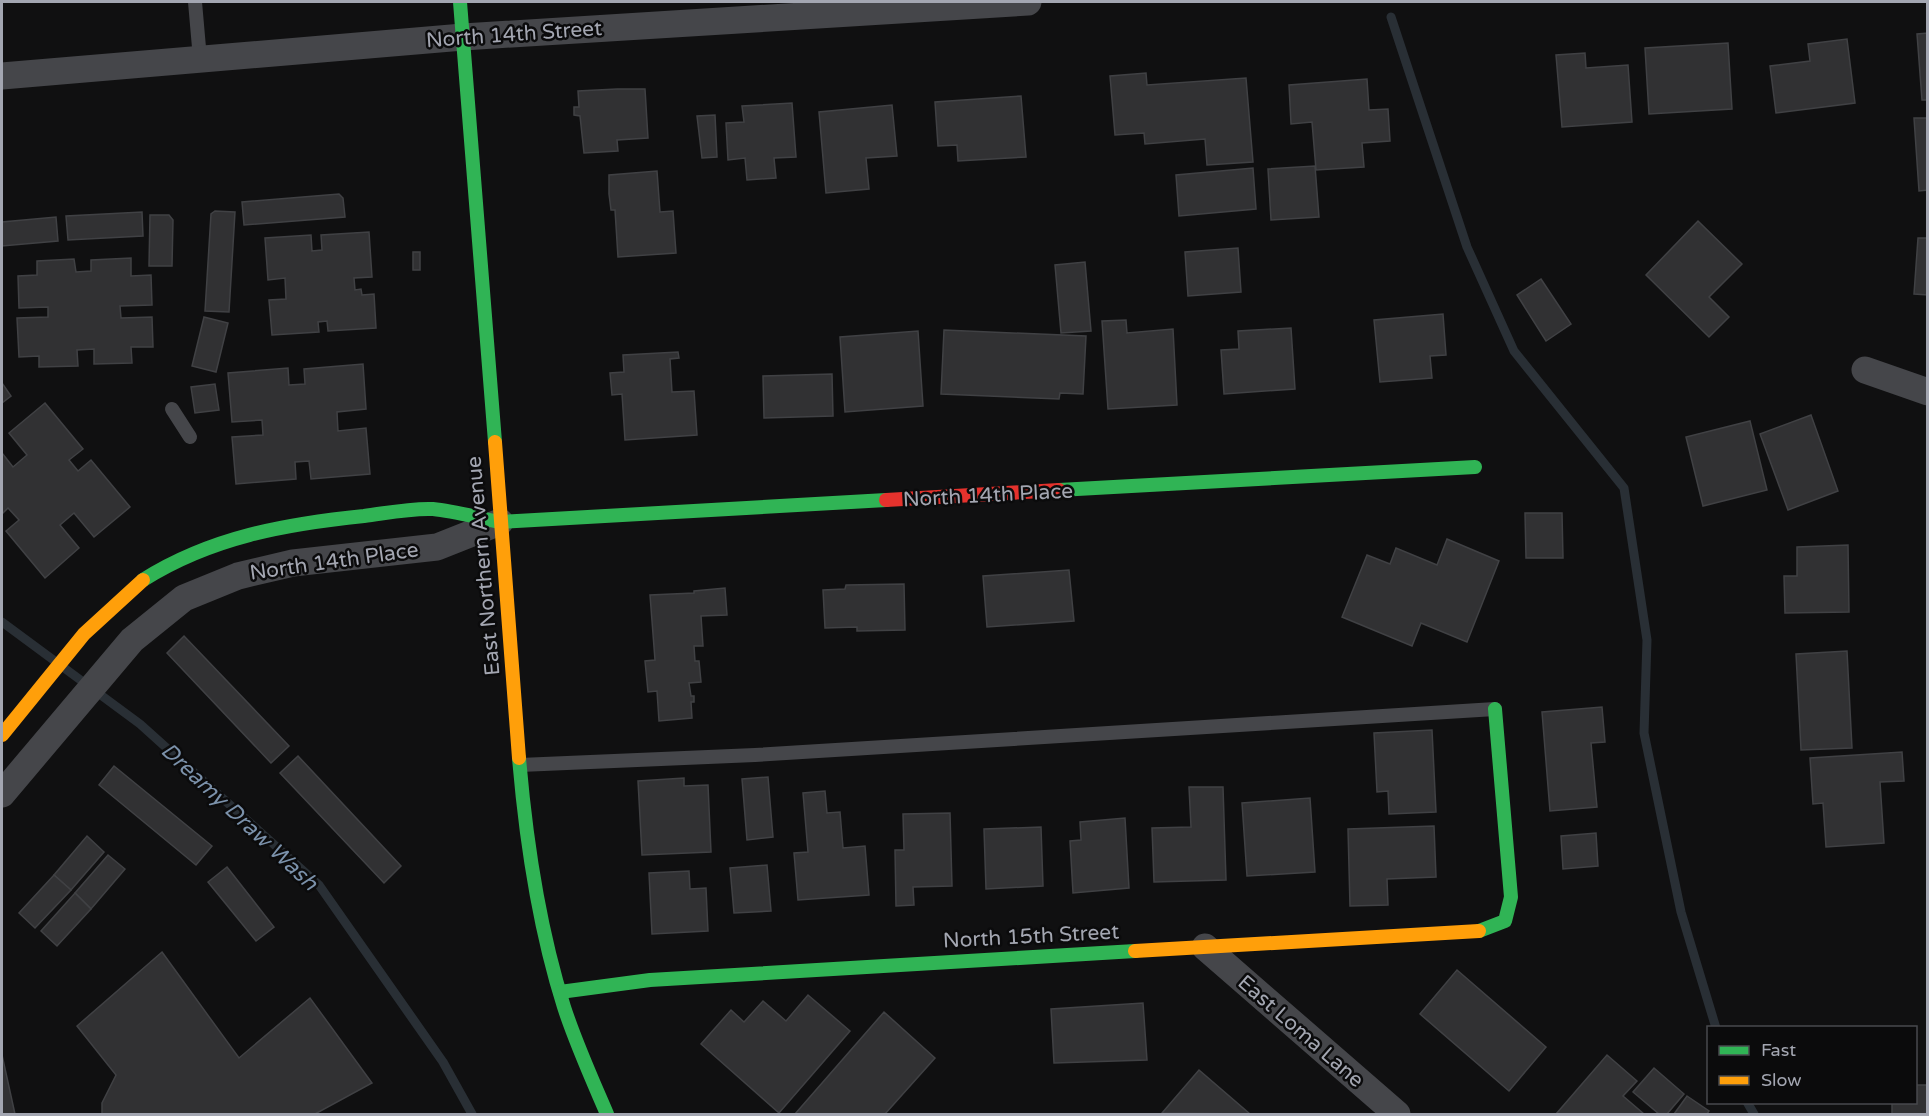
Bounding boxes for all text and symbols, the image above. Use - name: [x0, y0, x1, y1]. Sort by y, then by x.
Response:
- street label: North 14th Street: [425, 16, 603, 53]
- street label: East Northern Avenue: [461, 455, 506, 677]
- street label: North 14th Place: [902, 479, 1074, 512]
- street label: North 14th Place: [248, 537, 420, 586]
- water label: Dreamy Draw Wash: [156, 737, 323, 896]
- street label: North 15th Street: [942, 919, 1120, 954]
- street label: East Loma Lane: [1233, 970, 1369, 1093]
- legend: [1707, 1026, 1917, 1104]
- text: Fast: [1761, 1039, 1796, 1061]
- text: Slow: [1761, 1069, 1802, 1091]

